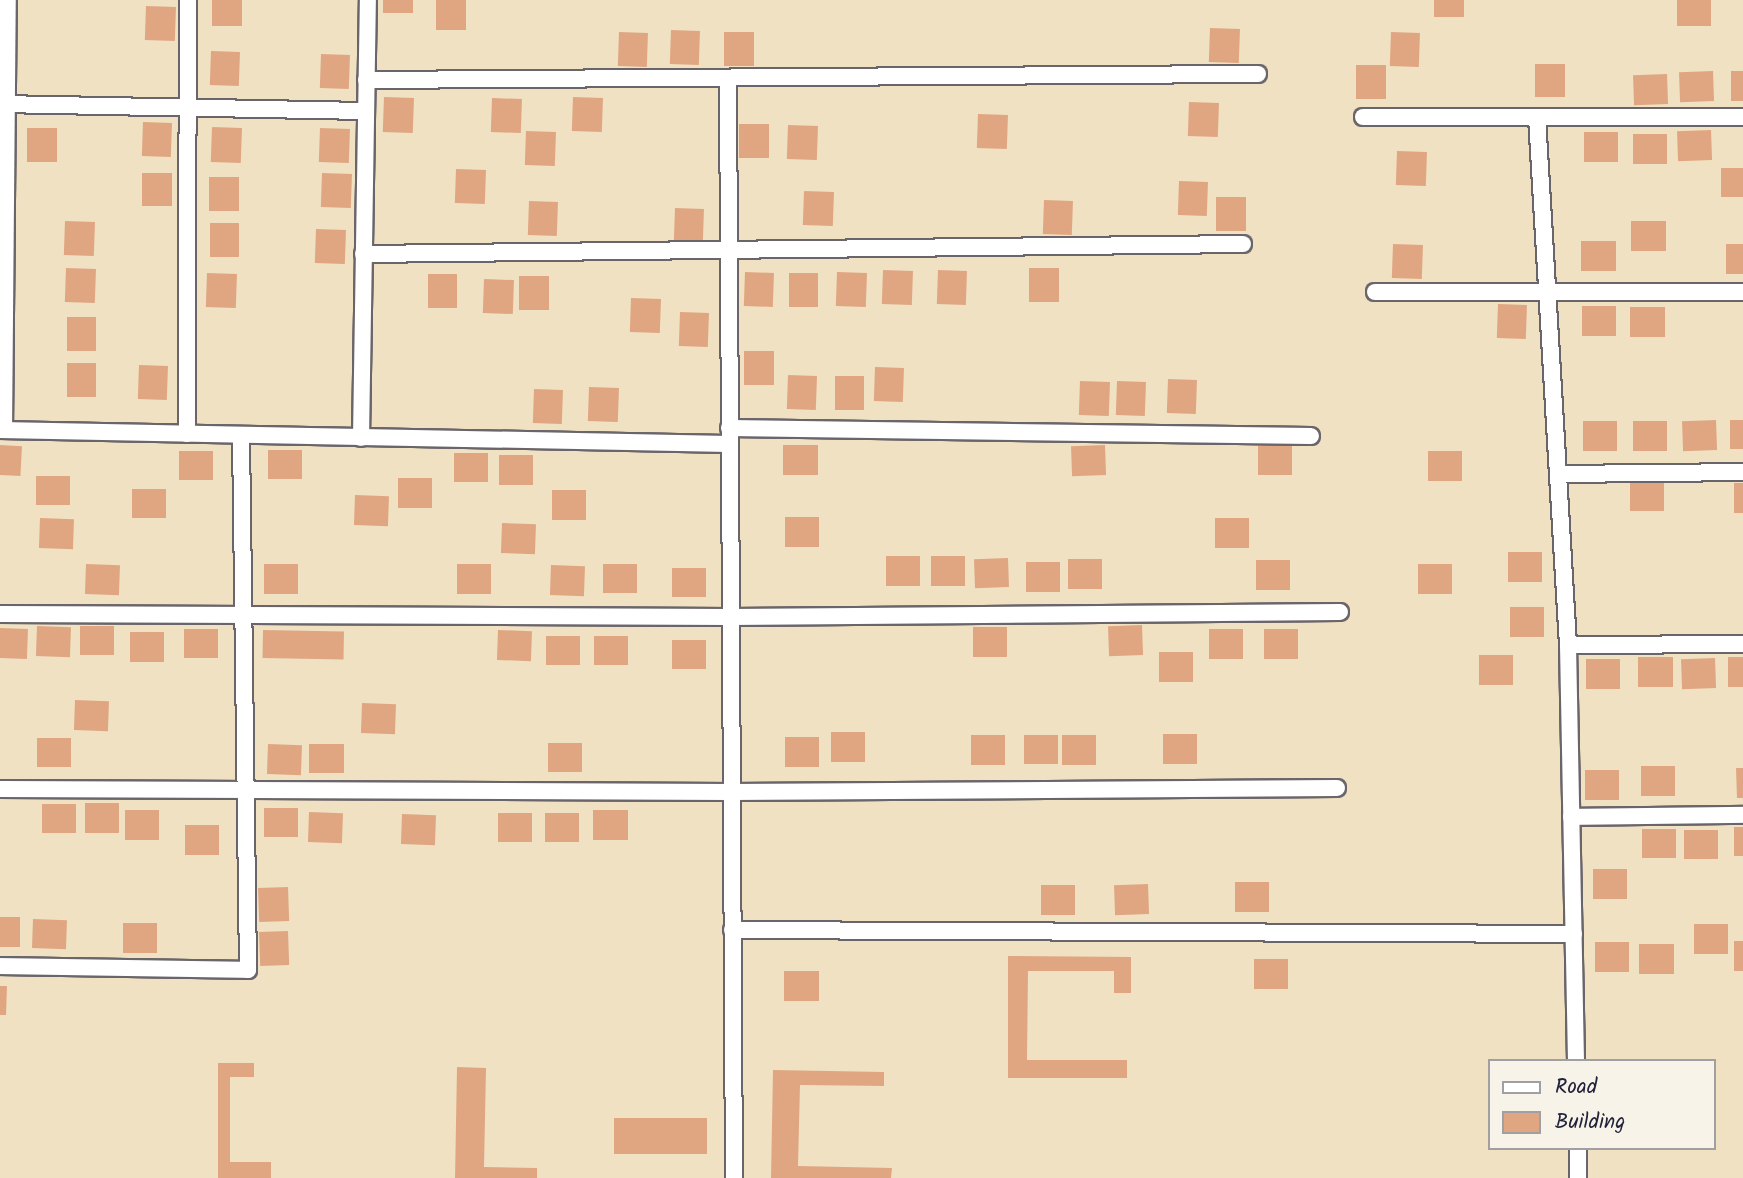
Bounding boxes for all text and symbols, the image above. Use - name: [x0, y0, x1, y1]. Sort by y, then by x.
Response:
- legend: [1488, 1059, 1715, 1150]
- text: Road: [1555, 1071, 1597, 1104]
- text: Building: [1555, 1106, 1625, 1139]

